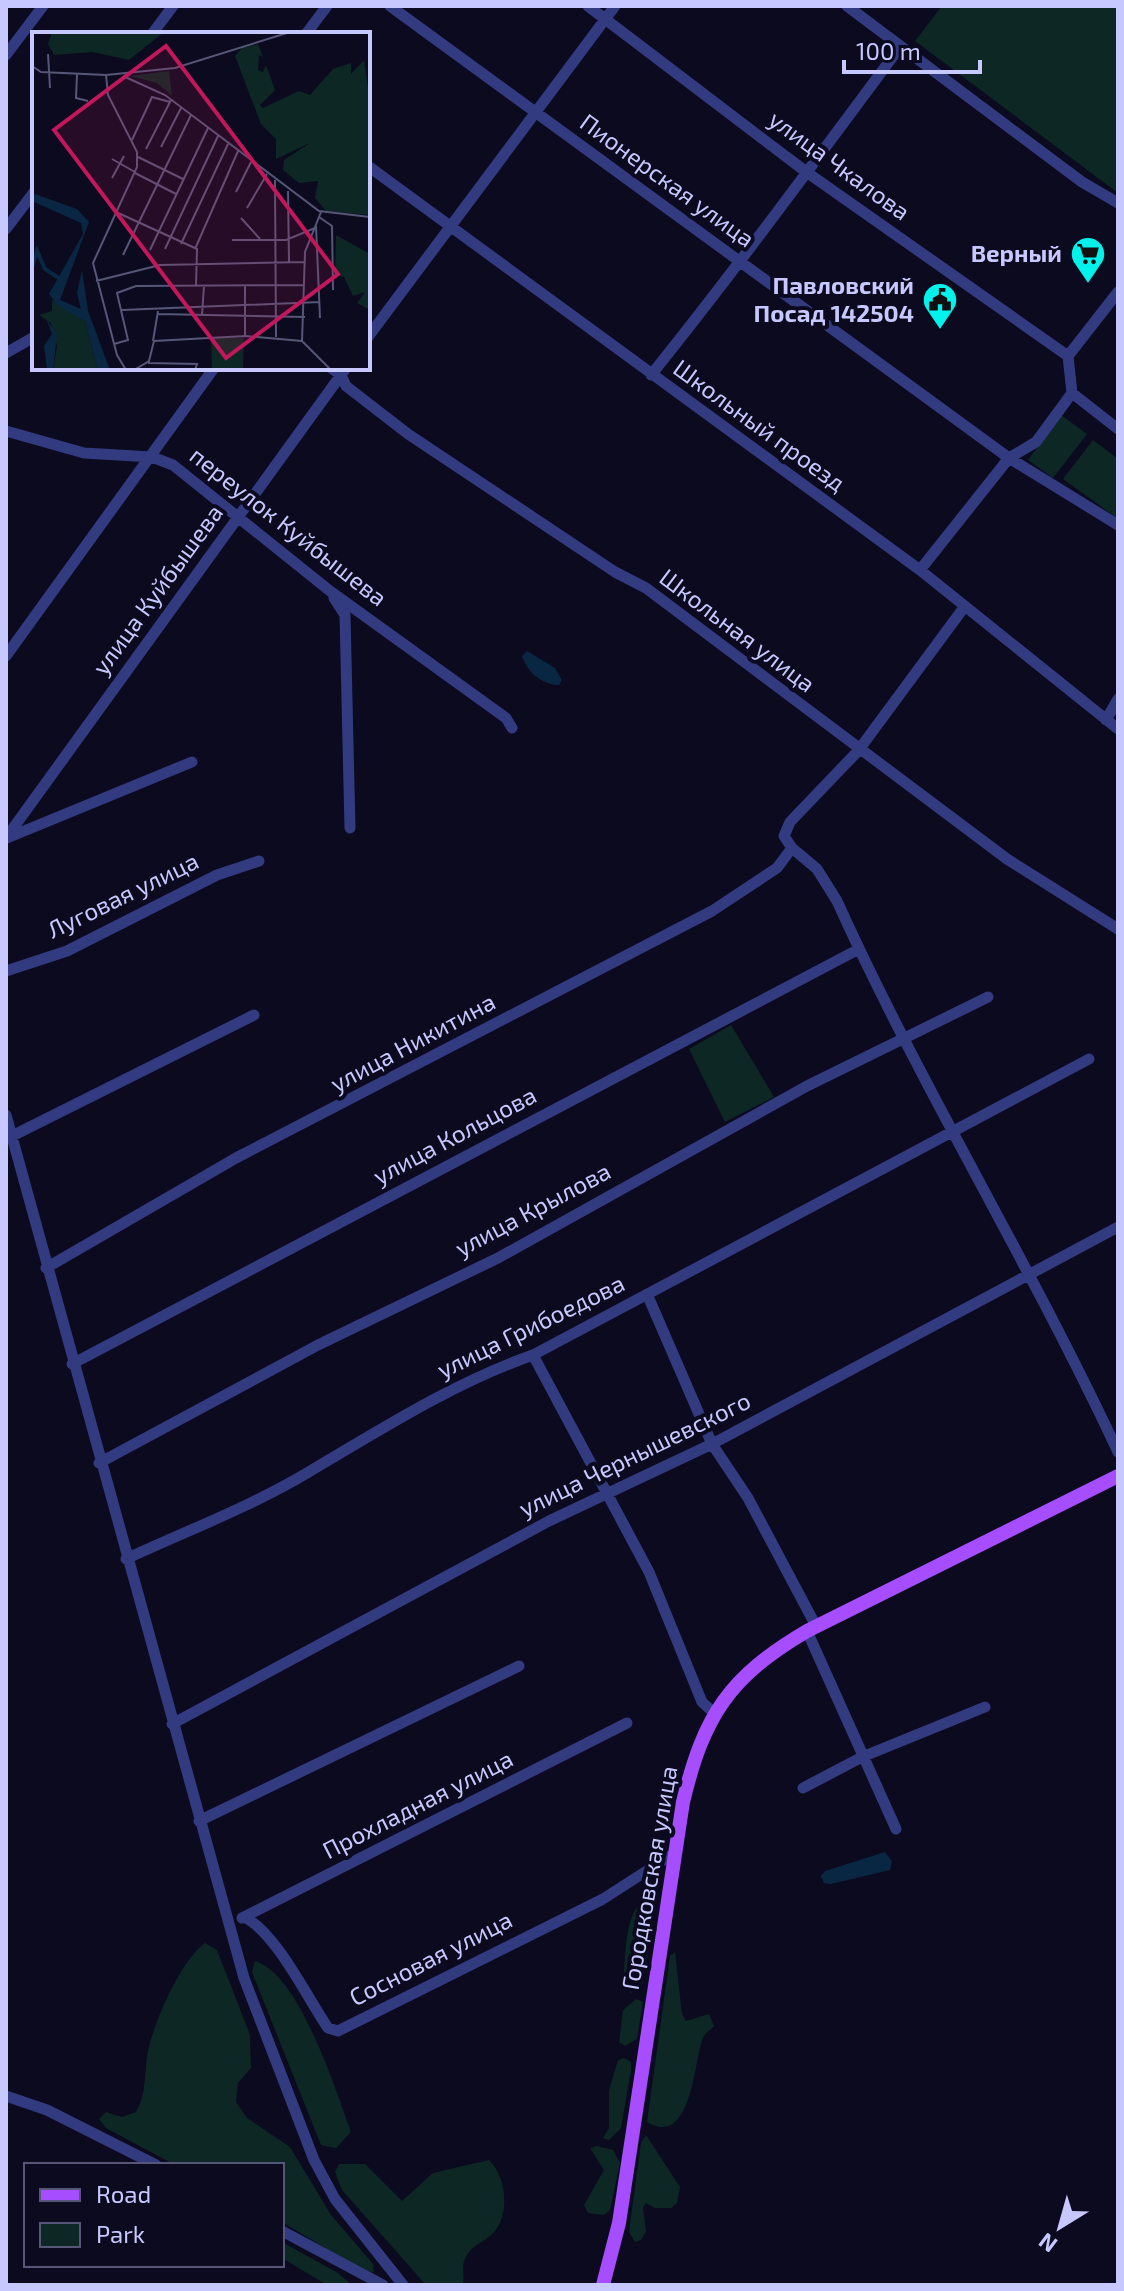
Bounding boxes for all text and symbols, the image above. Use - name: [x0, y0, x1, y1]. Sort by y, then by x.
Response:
- scale bar: [844, 24, 980, 74]
- inset map: [32, 32, 370, 370]
- text: 100 m: [856, 36, 921, 65]
- street label: улица Чкалова: [763, 104, 916, 226]
- street label: Пионерская улица: [575, 107, 761, 253]
- supermarket icon: Верный: [1069, 235, 1107, 285]
- place label: Верный: [971, 238, 1062, 267]
- place label: Павловский Посад 142504: [754, 270, 914, 327]
- public building icon: Павловский Посад 142504: [921, 281, 959, 331]
- street label: Школьный проезд: [668, 353, 852, 497]
- street label: переулок Куйбышева: [184, 440, 393, 612]
- street label: улица Куйбышева: [85, 498, 229, 680]
- street label: Школьная улица: [654, 562, 821, 698]
- street label: Луговая улица: [42, 845, 203, 945]
- street label: улица Никитина: [325, 986, 500, 1098]
- street label: улица Кольцова: [368, 1080, 541, 1191]
- street label: улица Крылова: [450, 1156, 615, 1263]
- street label: улица Грибоедова: [432, 1268, 629, 1385]
- street label: улица Чернышевского: [514, 1385, 755, 1523]
- street label: Прохладная улица: [317, 1743, 518, 1865]
- street label: Городковская улица: [615, 1763, 683, 1992]
- street label: Сосновая улица: [344, 1904, 517, 2012]
- legend: [24, 2163, 284, 2267]
- text: Road: [96, 2179, 151, 2208]
- north arrow: [1020, 2187, 1100, 2267]
- text: Park: [96, 2219, 145, 2248]
- text: N: [1033, 2229, 1062, 2259]

